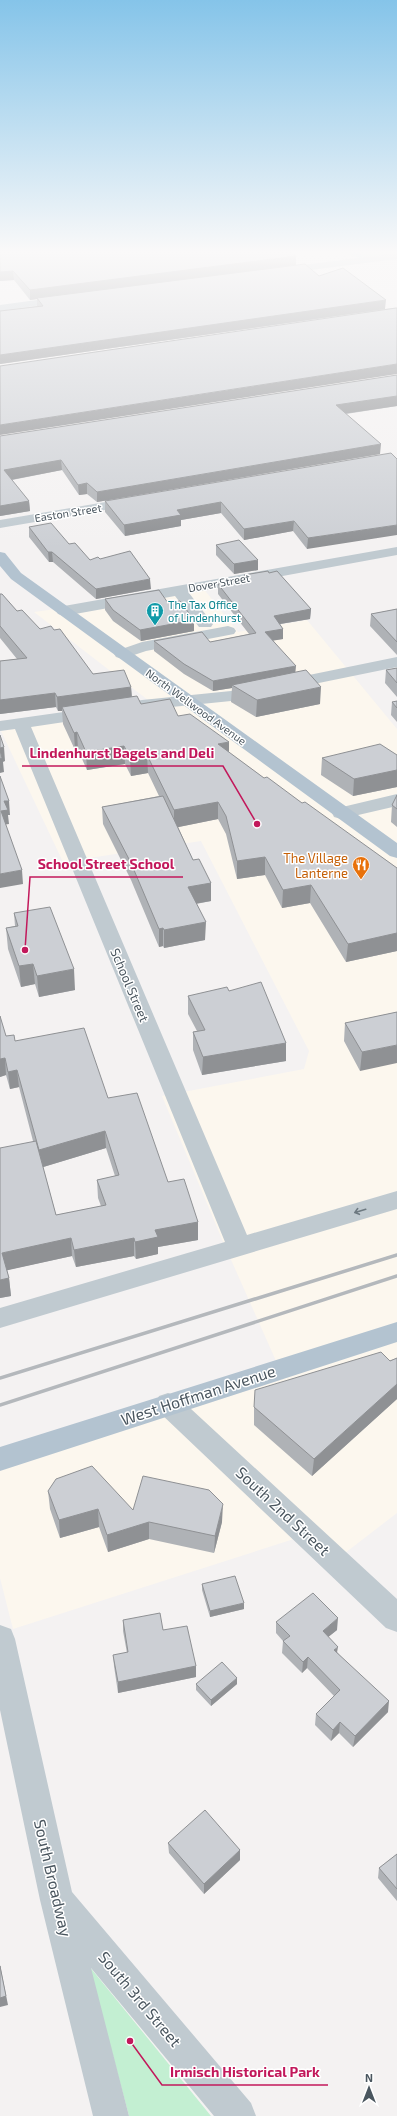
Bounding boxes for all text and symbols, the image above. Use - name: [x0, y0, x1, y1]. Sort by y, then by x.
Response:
- street label: Easton Street: [34, 501, 102, 524]
- street label: Dover Street: [187, 571, 251, 594]
- place label: The Tax Office of Lindenhurst: [168, 598, 241, 624]
- building icon: The Tax Office of Lindenhurst: [145, 601, 165, 626]
- street label: North Wellwood Avenue: [144, 666, 249, 747]
- callout: Lindenhurst Bagels and Deli: [22, 740, 223, 766]
- text: Lindenhurst Bagels and Deli: [30, 744, 214, 761]
- place label: The Village Lanterne: [283, 850, 348, 881]
- callout: School Street School: [30, 851, 183, 877]
- text: School Street School: [38, 855, 175, 872]
- restaurant icon: The Village Lanterne: [351, 855, 371, 880]
- street label: School Street: [107, 946, 153, 1024]
- one-way arrow: [353, 1208, 366, 1215]
- street label: West Hoffman Avenue: [118, 1361, 277, 1428]
- street label: South 2nd Street: [232, 1462, 334, 1559]
- street label: South Broadway: [31, 1817, 76, 1939]
- street label: South 3rd Street: [95, 1947, 186, 2050]
- callout: Irmisch Historical Park: [162, 2059, 328, 2085]
- text: Irmisch Historical Park: [170, 2063, 320, 2080]
- north arrow: [349, 2068, 389, 2108]
- text: N: [365, 2071, 373, 2084]

